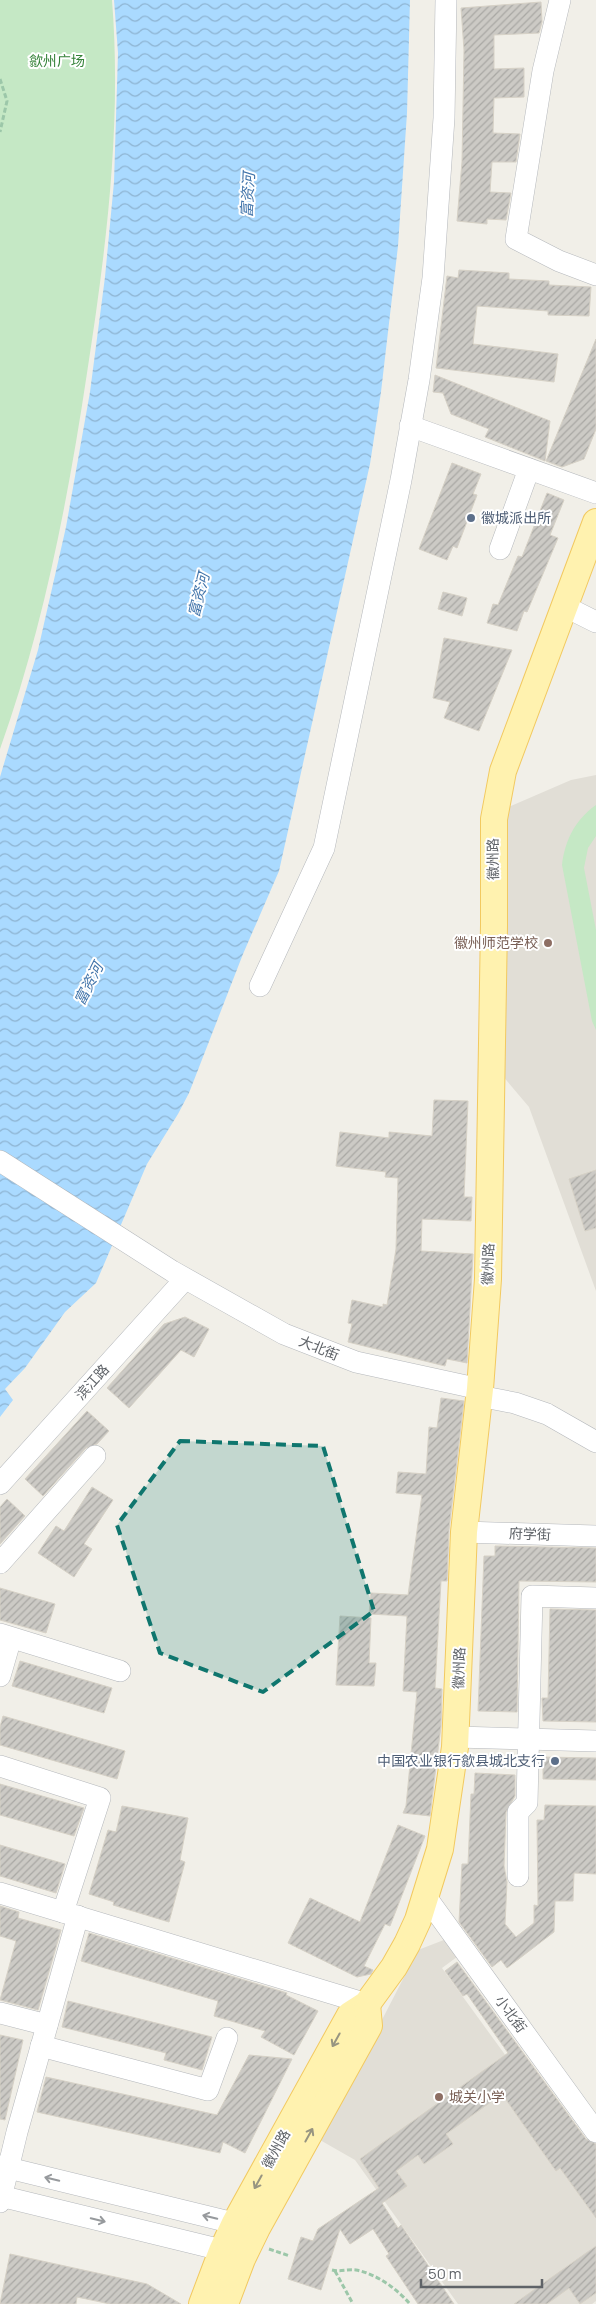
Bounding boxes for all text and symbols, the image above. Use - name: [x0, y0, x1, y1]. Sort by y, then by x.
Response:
- park label: 歙州广场: [29, 51, 85, 70]
- water label: 富资河: [236, 169, 259, 218]
- place label: 徽城派出所: [481, 508, 551, 527]
- marker: 徽城派出所: [465, 512, 477, 524]
- water label: 富资河: [183, 568, 215, 619]
- street label: 徽州路: [483, 838, 502, 880]
- place label: 徽州师范学校: [454, 933, 538, 952]
- marker: 徽州师范学校: [542, 937, 554, 949]
- water label: 富资河: [69, 956, 109, 1009]
- street label: 徽州路: [477, 1243, 498, 1285]
- street label: 大北街: [296, 1331, 342, 1364]
- street label: 滨江路: [71, 1360, 113, 1404]
- street label: 府学街: [509, 1523, 551, 1544]
- street label: 徽州路: [448, 1647, 469, 1689]
- place label: 中国农业银行歙县城北支行: [377, 1751, 545, 1770]
- marker: 中国农业银行歙县城北支行: [549, 1755, 561, 1767]
- street label: 小北街: [491, 1991, 531, 2036]
- one-way arrow: [331, 2032, 340, 2047]
- place label: 城关小学: [449, 2087, 505, 2106]
- marker: 城关小学: [433, 2091, 445, 2103]
- street label: 徽州路: [257, 2126, 294, 2172]
- one-way arrow: [304, 2129, 314, 2143]
- one-way arrow: [44, 2174, 60, 2183]
- one-way arrow: [252, 2175, 262, 2189]
- one-way arrow: [202, 2212, 218, 2221]
- one-way arrow: [90, 2216, 106, 2225]
- scale bar: [421, 2256, 542, 2288]
- text: 50 m: [428, 2263, 462, 2284]

